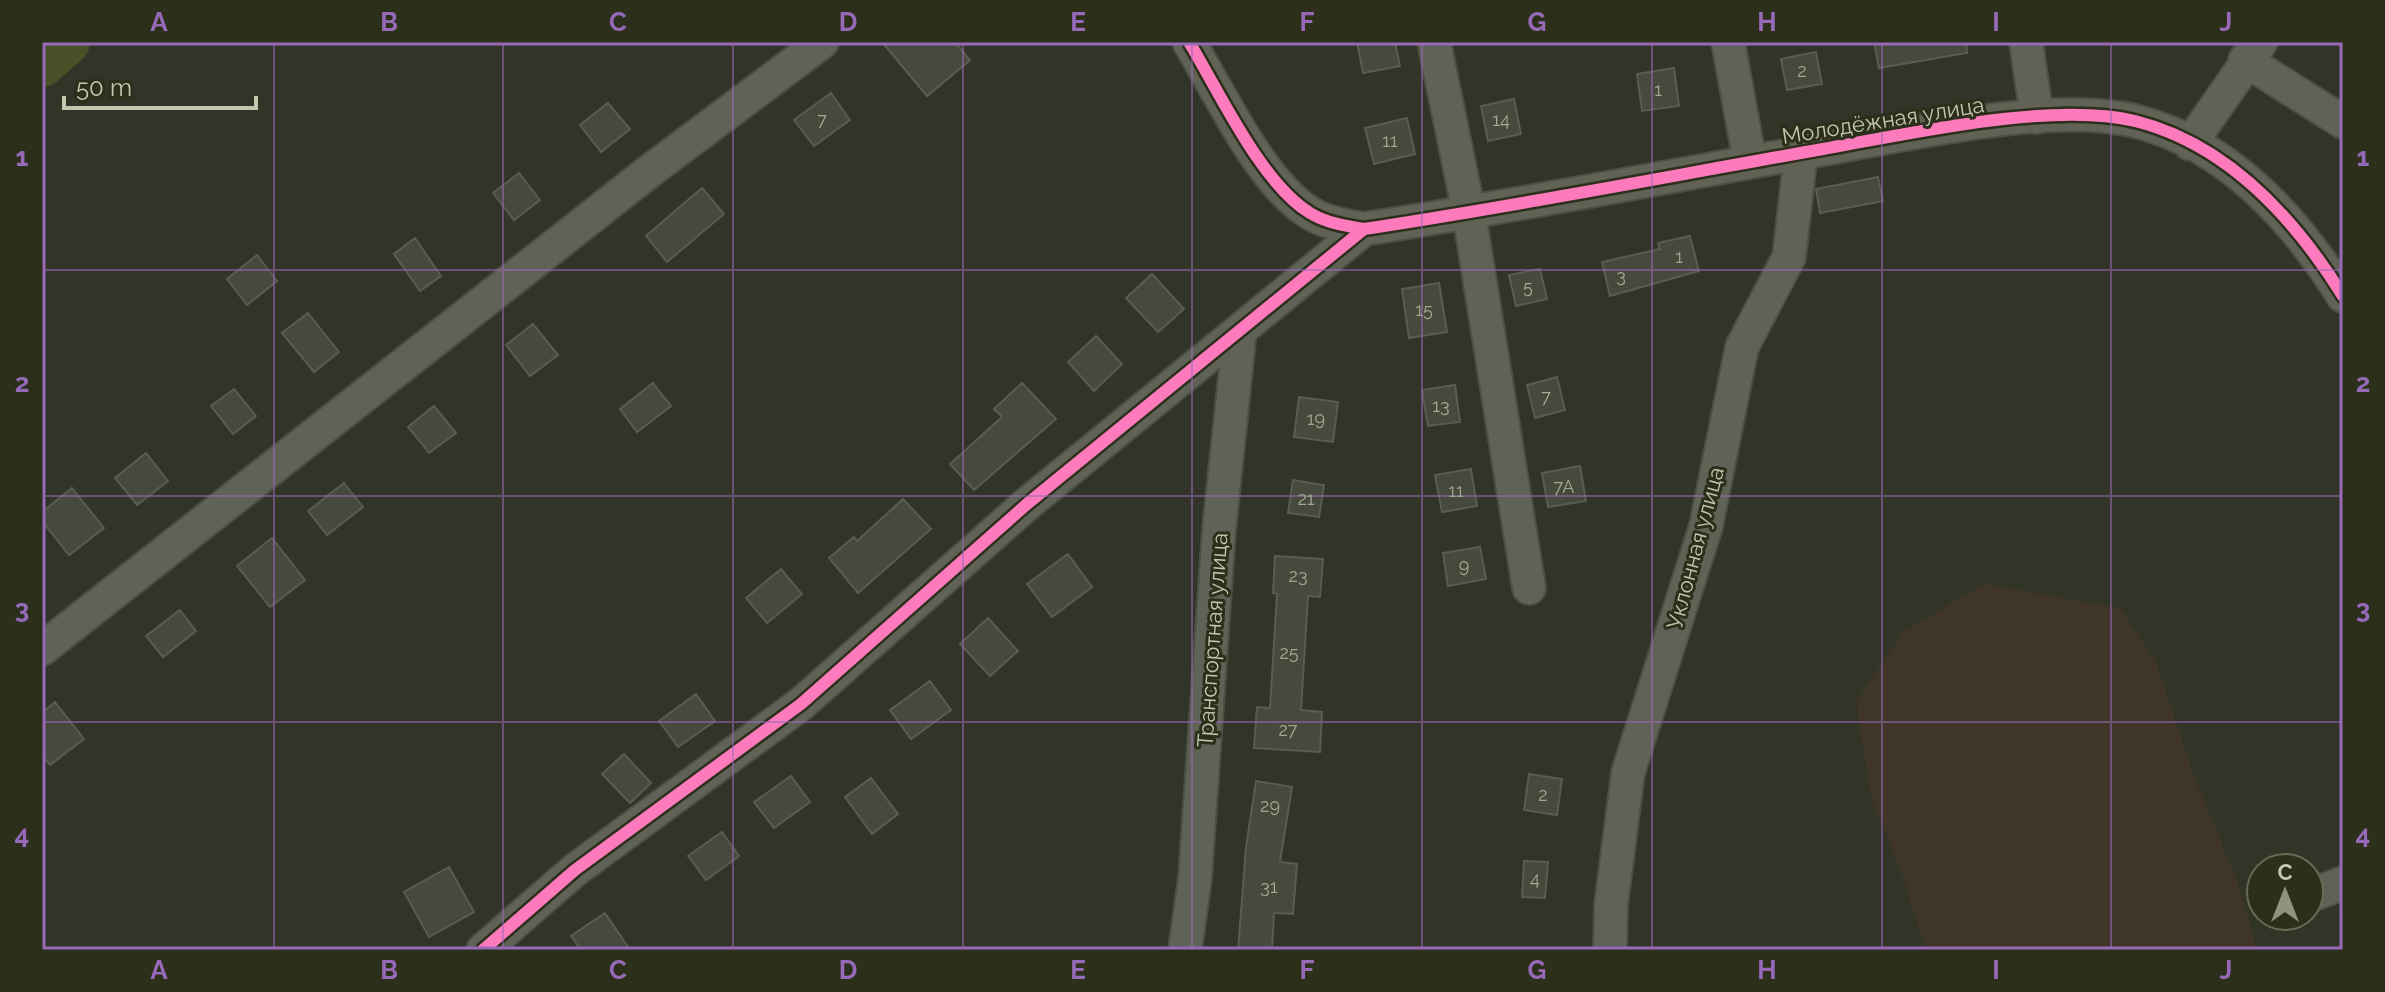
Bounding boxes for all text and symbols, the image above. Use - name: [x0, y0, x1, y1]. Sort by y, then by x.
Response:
- text: A: [150, 7, 168, 37]
- text: B: [380, 7, 398, 37]
- text: C: [609, 7, 627, 37]
- text: D: [839, 7, 857, 37]
- text: E: [1070, 7, 1086, 37]
- text: F: [1300, 7, 1315, 37]
- text: G: [1528, 7, 1546, 37]
- text: H: [1757, 7, 1777, 37]
- text: I: [1992, 7, 2000, 37]
- text: J: [2220, 7, 2232, 37]
- scale bar: [64, 60, 256, 110]
- house number: 2: [1797, 60, 1807, 81]
- text: 50 m: [76, 73, 132, 102]
- house number: 1: [1654, 79, 1662, 100]
- street label: Молодёжная улица: [1780, 91, 1986, 149]
- house number: 7: [817, 109, 827, 130]
- house number: 14: [1492, 109, 1510, 130]
- house number: 11: [1382, 130, 1398, 151]
- text: 1: [16, 142, 29, 172]
- text: 1: [2357, 142, 2370, 172]
- house number: 1: [1675, 246, 1683, 267]
- house number: 3: [1616, 265, 1626, 286]
- house number: 5: [1523, 276, 1533, 297]
- house number: 15: [1415, 299, 1433, 320]
- text: 2: [15, 368, 29, 398]
- text: 2: [2356, 368, 2370, 398]
- house number: 7: [1541, 386, 1551, 407]
- house number: 13: [1432, 395, 1450, 416]
- house number: 19: [1307, 408, 1325, 429]
- street label: Уклонная улица: [1661, 464, 1729, 632]
- house number: 7А: [1554, 476, 1575, 497]
- house number: 11: [1448, 480, 1464, 501]
- house number: 21: [1297, 488, 1315, 509]
- street label: Транспортная улица: [1192, 532, 1232, 748]
- house number: 9: [1459, 555, 1469, 576]
- house number: 23: [1289, 565, 1308, 586]
- text: 3: [15, 594, 29, 624]
- text: 3: [2356, 594, 2370, 624]
- house number: 25: [1279, 642, 1299, 663]
- house number: 27: [1278, 719, 1298, 740]
- house number: 2: [1538, 784, 1548, 805]
- house number: 29: [1260, 795, 1280, 816]
- text: 4: [15, 820, 29, 850]
- text: 4: [2356, 820, 2370, 850]
- north arrow: [2245, 852, 2325, 932]
- text: С: [2277, 859, 2293, 885]
- house number: 4: [1530, 868, 1540, 889]
- house number: 31: [1260, 876, 1278, 897]
- text: A: [150, 955, 168, 985]
- text: B: [380, 955, 398, 985]
- text: C: [609, 955, 627, 985]
- text: D: [839, 955, 857, 985]
- text: E: [1070, 955, 1086, 985]
- text: F: [1300, 955, 1315, 985]
- text: G: [1528, 955, 1546, 985]
- text: H: [1757, 955, 1777, 985]
- text: I: [1992, 955, 2000, 985]
- text: J: [2220, 955, 2232, 985]

